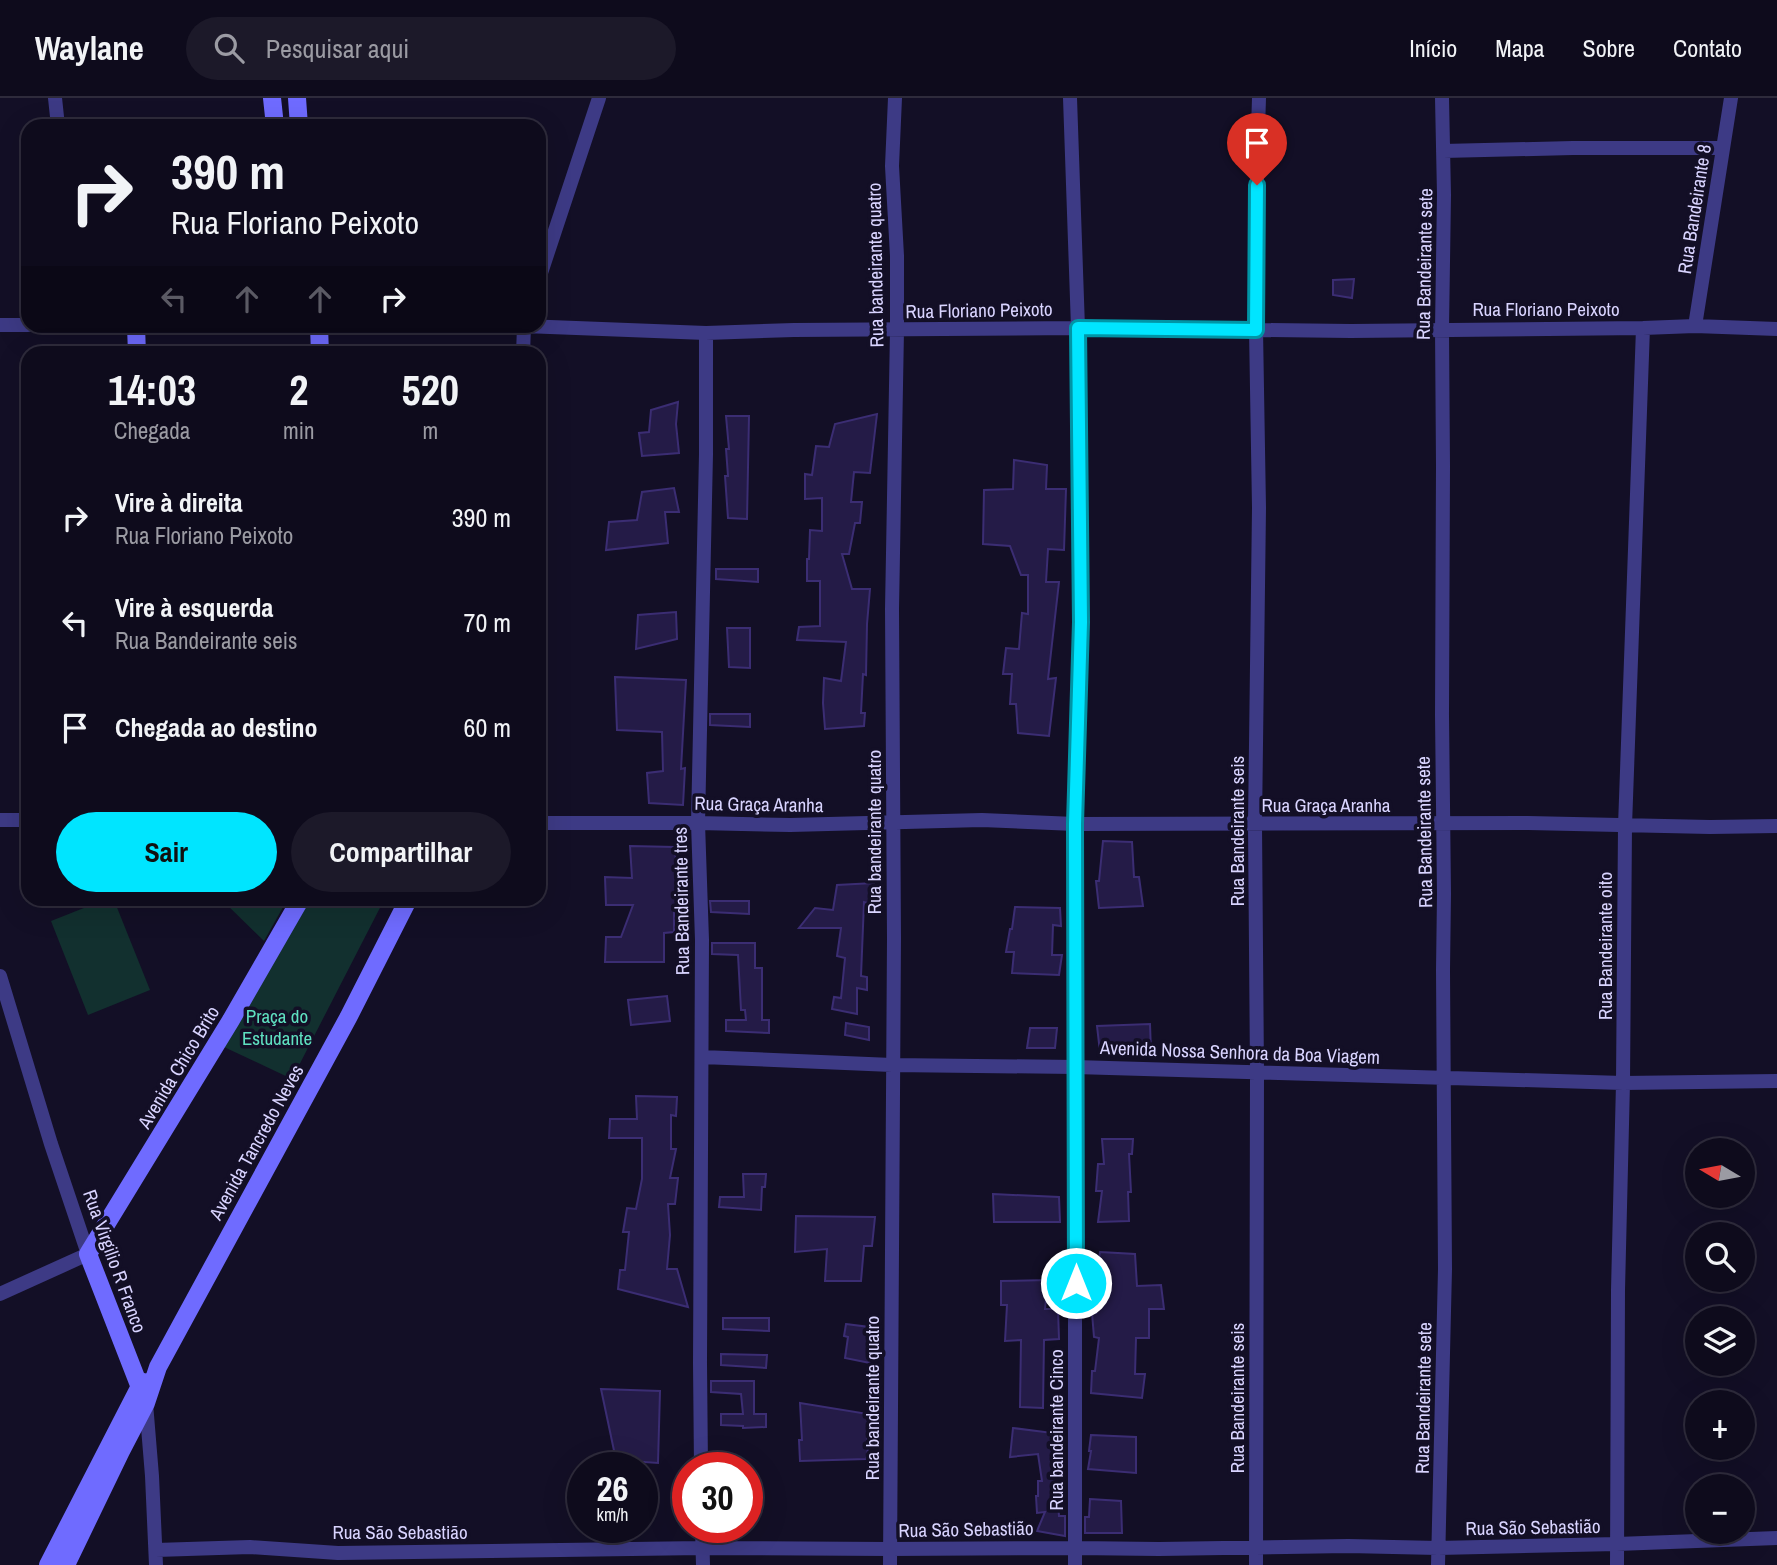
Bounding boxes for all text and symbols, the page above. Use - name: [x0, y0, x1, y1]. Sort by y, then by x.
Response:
- search box: [186, 17, 676, 80]
- text: Waylane: [35, 26, 144, 70]
- icon: search: [210, 29, 248, 67]
- text: Pesquisar aqui: [266, 31, 409, 66]
- text: Início: [1409, 32, 1457, 64]
- text: Mapa: [1495, 32, 1545, 64]
- text: Sobre: [1583, 32, 1635, 64]
- text: Contato: [1673, 32, 1742, 64]
- pin: [1227, 113, 1287, 185]
- icon: arrive: [1238, 124, 1276, 162]
- text: 390 m: [171, 138, 285, 204]
- street label: Rua Bandeirante 8: [1671, 142, 1717, 276]
- icon: right: [56, 147, 147, 238]
- street label: Rua bandeirante quatro: [861, 182, 889, 348]
- street label: Rua Bandeirante sete: [1410, 188, 1438, 340]
- text: Rua Floriano Peixoto: [171, 201, 419, 244]
- icon: left: [155, 280, 193, 318]
- icon: ahead: [228, 280, 266, 318]
- icon: ahead: [301, 280, 339, 318]
- icon: right: [374, 280, 412, 318]
- street label: Rua Floriano Peixoto: [905, 296, 1053, 324]
- street label: Rua Floriano Peixoto: [1472, 296, 1620, 322]
- text: 14:03: [108, 362, 196, 418]
- text: 2: [289, 362, 308, 418]
- text: 520: [402, 362, 459, 418]
- text: Chegada: [114, 415, 190, 446]
- text: min: [283, 415, 315, 446]
- text: m: [422, 415, 438, 446]
- text: Vire à direita: [115, 485, 243, 520]
- icon: right: [56, 499, 94, 537]
- text: 390 m: [452, 500, 511, 535]
- text: Rua Floriano Peixoto: [115, 520, 293, 551]
- text: Vire à esquerda: [115, 590, 273, 625]
- icon: left: [56, 604, 94, 642]
- text: 70 m: [464, 605, 511, 640]
- text: Rua Bandeirante seis: [115, 625, 297, 656]
- icon: arrive: [56, 709, 94, 747]
- text: Chegada ao destino: [115, 710, 318, 745]
- text: 60 m: [464, 710, 511, 745]
- street label: Rua bandeirante quatro: [861, 750, 887, 914]
- street label: Rua Bandeirante seis: [1224, 755, 1250, 906]
- street label: Rua Bandeirante sete: [1410, 756, 1438, 908]
- street label: Rua Graça Aranha: [694, 790, 824, 818]
- street label: Rua Graça Aranha: [1261, 792, 1391, 818]
- button: Sair: [56, 812, 277, 892]
- button: Compartilhar: [291, 812, 511, 892]
- street label: Rua Bandeirante tres: [667, 827, 695, 975]
- street label: Rua Bandeirante oito: [1592, 872, 1618, 1020]
- street label: Avenida Chico Brito: [130, 1001, 225, 1134]
- park label: Praça do Estudante: [242, 1003, 312, 1051]
- street label: Avenida Nossa Senhora da Boa Viagem: [1099, 1034, 1380, 1070]
- street label: Avenida Tancredo Neves: [202, 1059, 310, 1225]
- north arrow: [1685, 1138, 1755, 1208]
- map controls: [1685, 1138, 1755, 1544]
- street label: Rua Virgilio R Franco: [77, 1186, 153, 1336]
- button: search: [1685, 1222, 1755, 1292]
- position arrow: [1039, 1246, 1113, 1320]
- button: layers: [1685, 1306, 1755, 1376]
- street label: Rua bandeirante quatro: [859, 1316, 885, 1480]
- street label: Rua Bandeirante seis: [1224, 1322, 1250, 1473]
- street label: Rua Bandeirante sete: [1409, 1322, 1437, 1474]
- street label: Rua bandeirante Cinco: [1043, 1349, 1069, 1511]
- button: +: [1685, 1390, 1755, 1460]
- speed limit sign: 30: [672, 1452, 763, 1543]
- text: 26: [597, 1465, 628, 1512]
- button: −: [1685, 1474, 1755, 1544]
- text: km/h: [597, 1502, 629, 1527]
- street label: Rua São Sebastião: [1465, 1513, 1601, 1541]
- street label: Rua São Sebastião: [898, 1515, 1034, 1543]
- street label: Rua São Sebastião: [332, 1519, 468, 1545]

